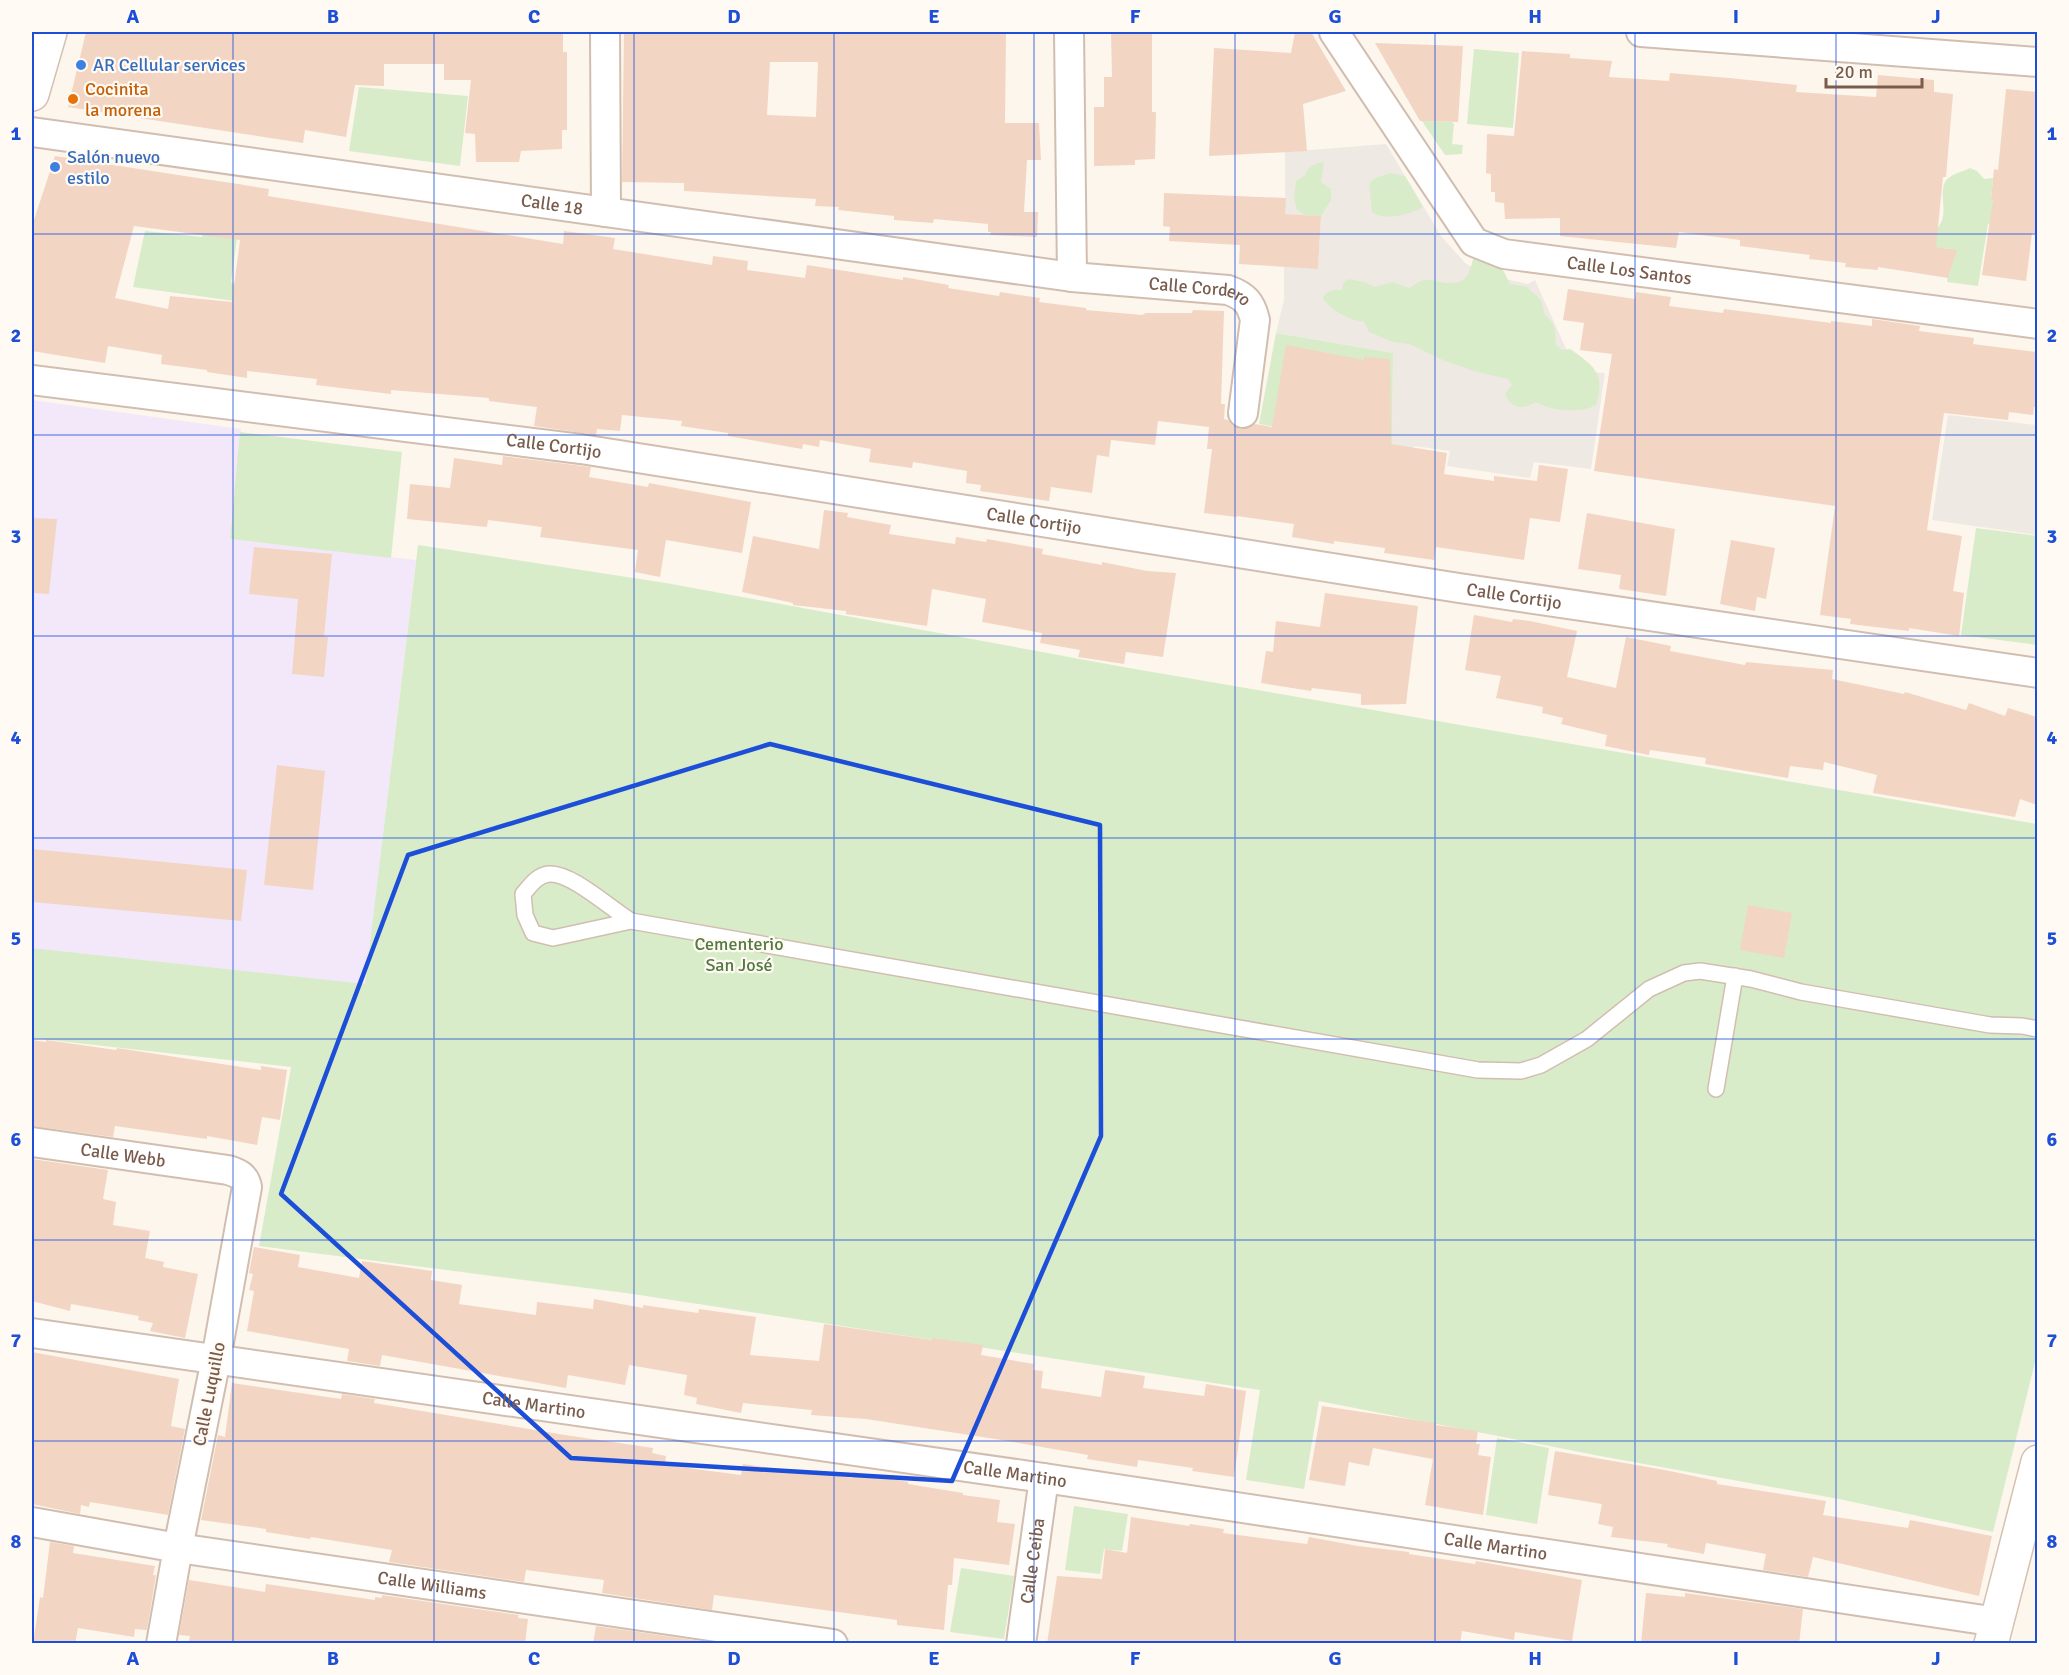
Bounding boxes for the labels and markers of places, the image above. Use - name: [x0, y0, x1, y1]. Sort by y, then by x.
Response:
- place label: AR Cellular services: [93, 54, 246, 76]
- marker: AR Cellular services: [74, 58, 88, 72]
- place label: Cocinita la morena: [85, 78, 161, 121]
- marker: Cocinita la morena: [66, 92, 80, 106]
- place label: Salón nuevo estilo: [67, 146, 160, 189]
- marker: Salón nuevo estilo: [48, 160, 62, 174]

